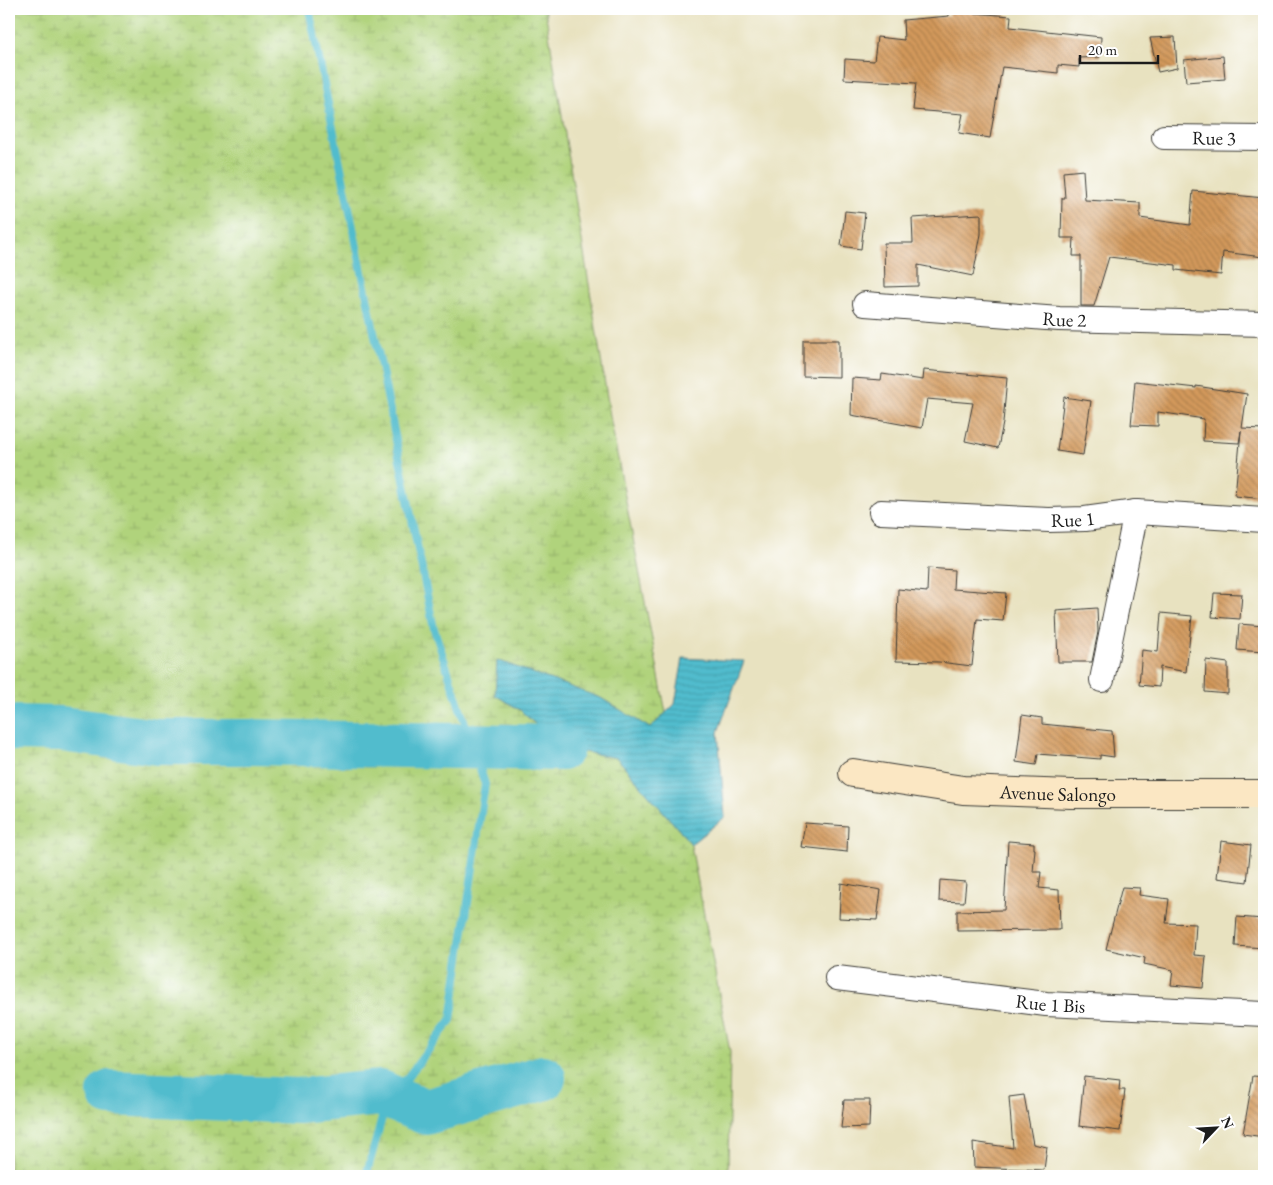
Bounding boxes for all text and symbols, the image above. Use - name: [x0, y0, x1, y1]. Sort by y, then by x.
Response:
- scale bar: [1080, 32, 1158, 64]
- text: 20 m: [1088, 40, 1117, 59]
- street label: Rue 3: [1192, 125, 1236, 150]
- street label: Rue 2: [1042, 305, 1087, 332]
- street label: Rue 1: [1050, 505, 1096, 532]
- street label: Avenue Salongo: [998, 779, 1116, 807]
- street label: Rue 1 Bis: [1014, 988, 1086, 1018]
- north arrow: [1190, 1102, 1240, 1152]
- text: N: [1217, 1114, 1239, 1132]

